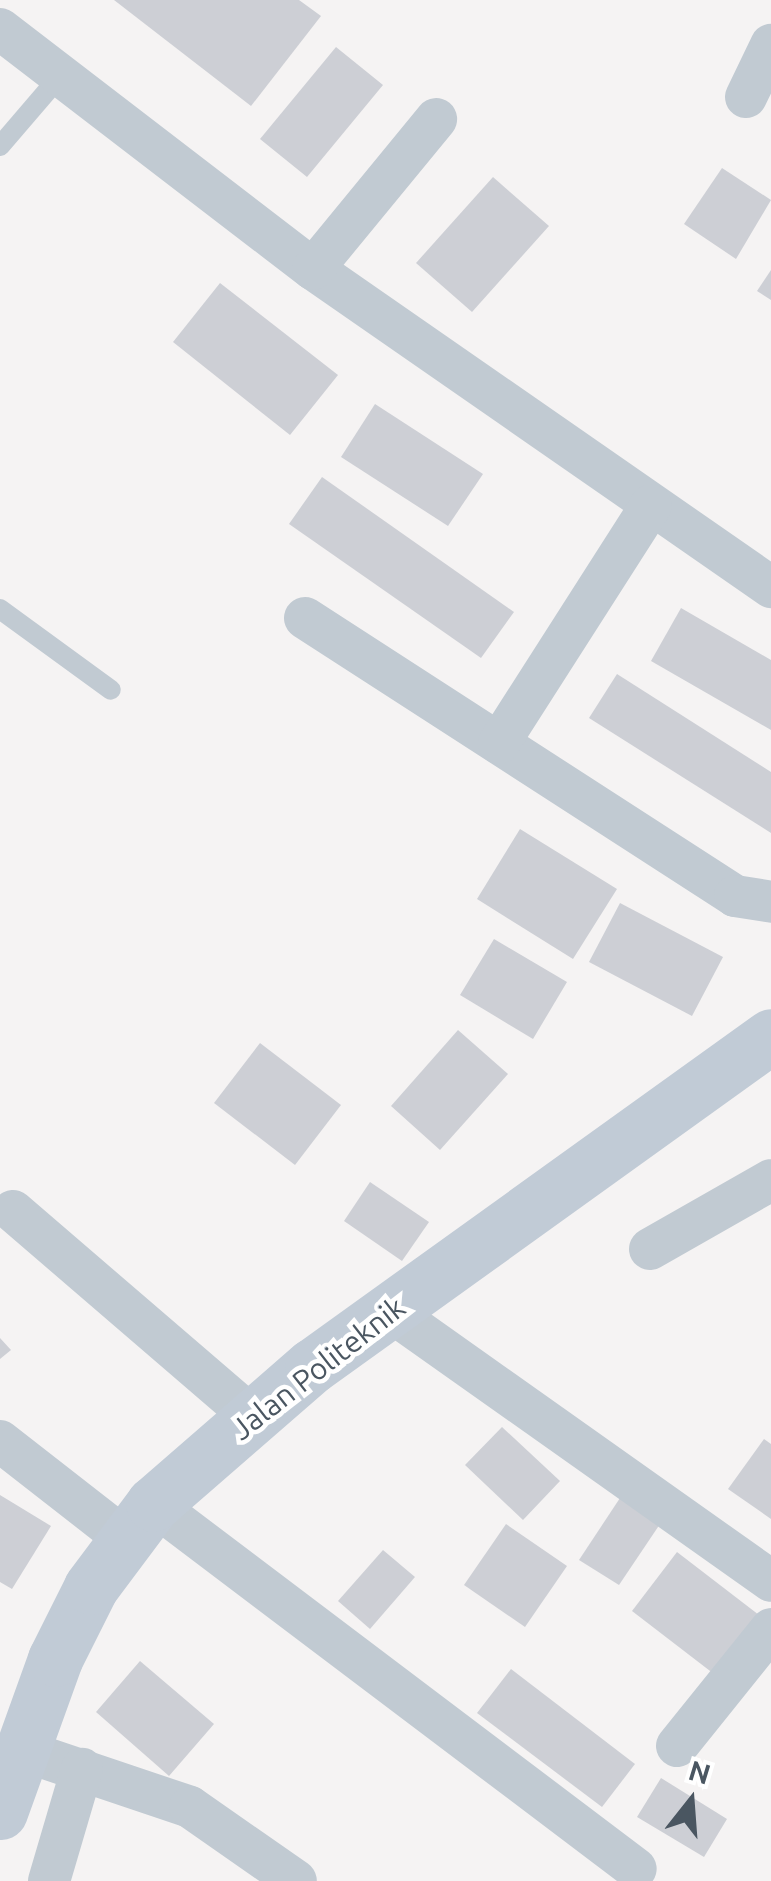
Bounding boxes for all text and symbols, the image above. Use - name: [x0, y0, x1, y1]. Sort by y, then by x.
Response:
- street label: Jalan Politeknik: [224, 1289, 412, 1447]
- north arrow: [641, 1751, 741, 1851]
- text: N: [685, 1754, 714, 1790]

